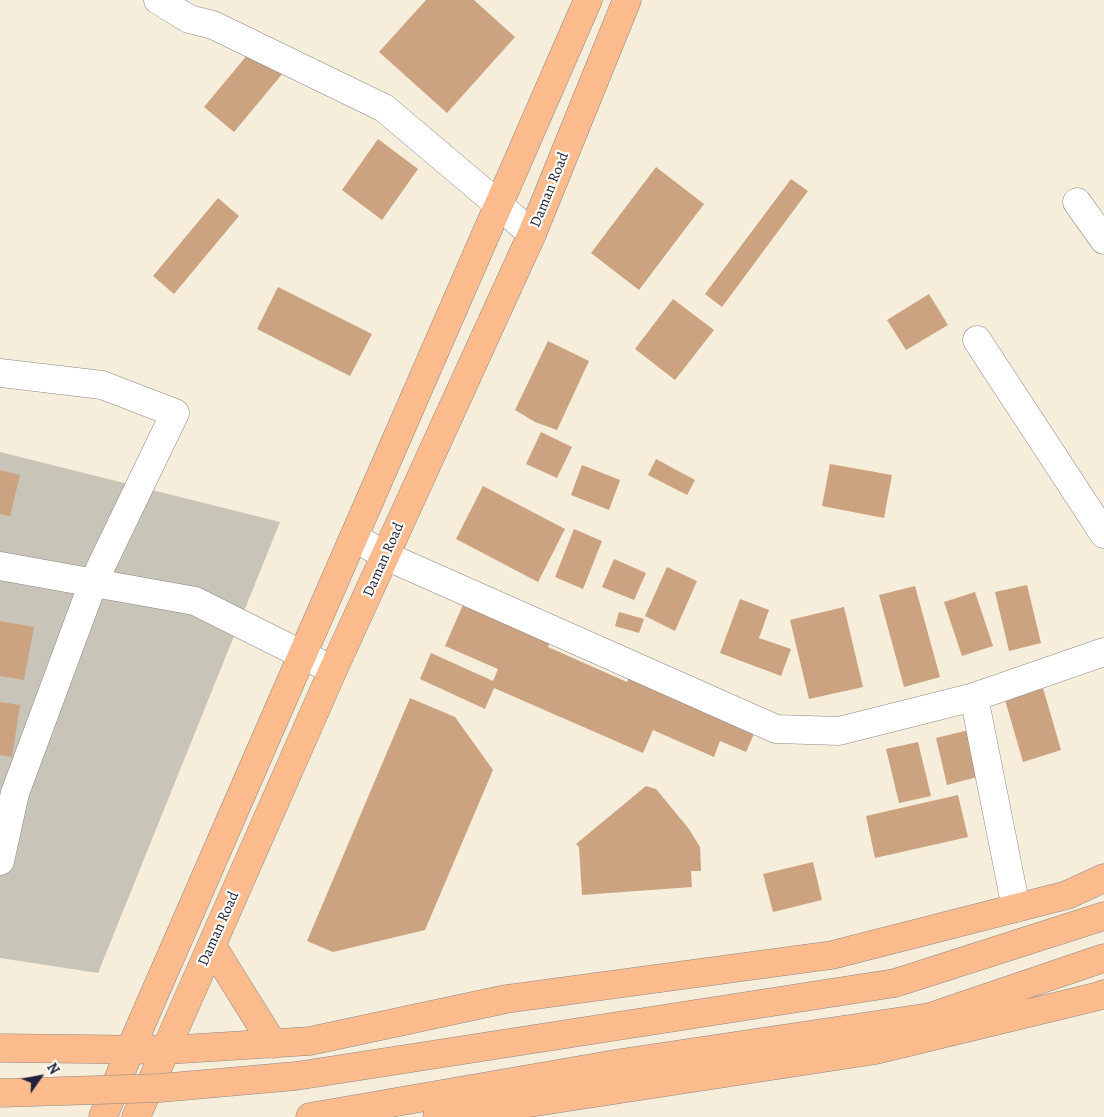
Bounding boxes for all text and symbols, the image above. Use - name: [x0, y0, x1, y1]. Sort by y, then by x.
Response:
- street label: Daman Road: [527, 150, 573, 230]
- street label: Daman Road: [360, 520, 408, 600]
- street label: Daman Road: [195, 889, 243, 969]
- north arrow: [15, 1052, 65, 1102]
- text: N: [42, 1059, 64, 1078]

